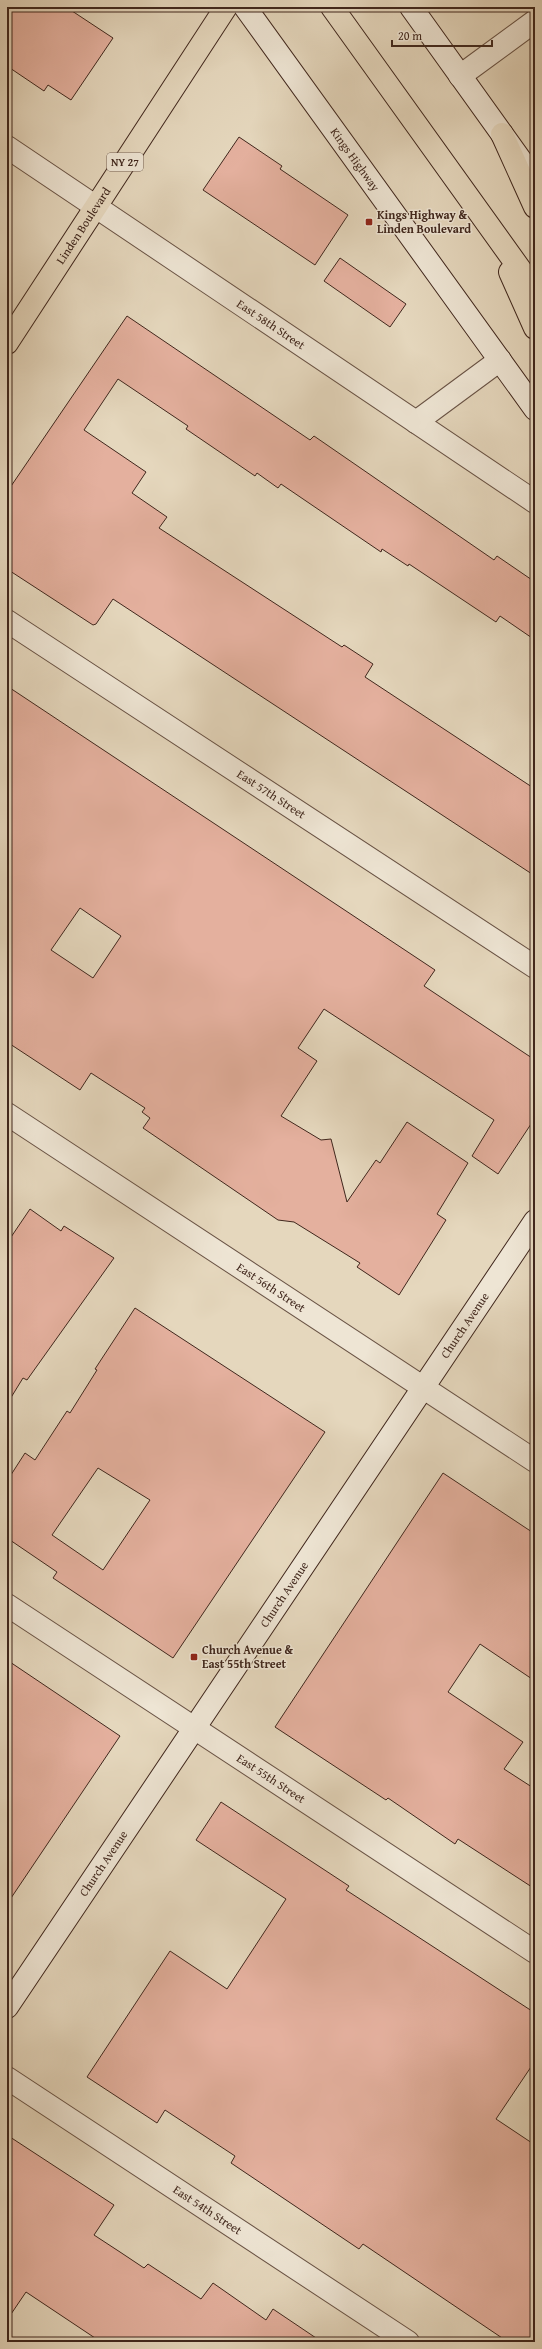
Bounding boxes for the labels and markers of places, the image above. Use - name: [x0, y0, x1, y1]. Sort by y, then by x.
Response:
- place label: Kings Highway & Linden Boulevard: [377, 206, 471, 237]
- marker: Kings Highway & Linden Boulevard: [364, 217, 374, 227]
- place label: Church Avenue & East 55th Street: [202, 1641, 294, 1672]
- marker: Church Avenue & East 55th Street: [189, 1652, 199, 1662]

